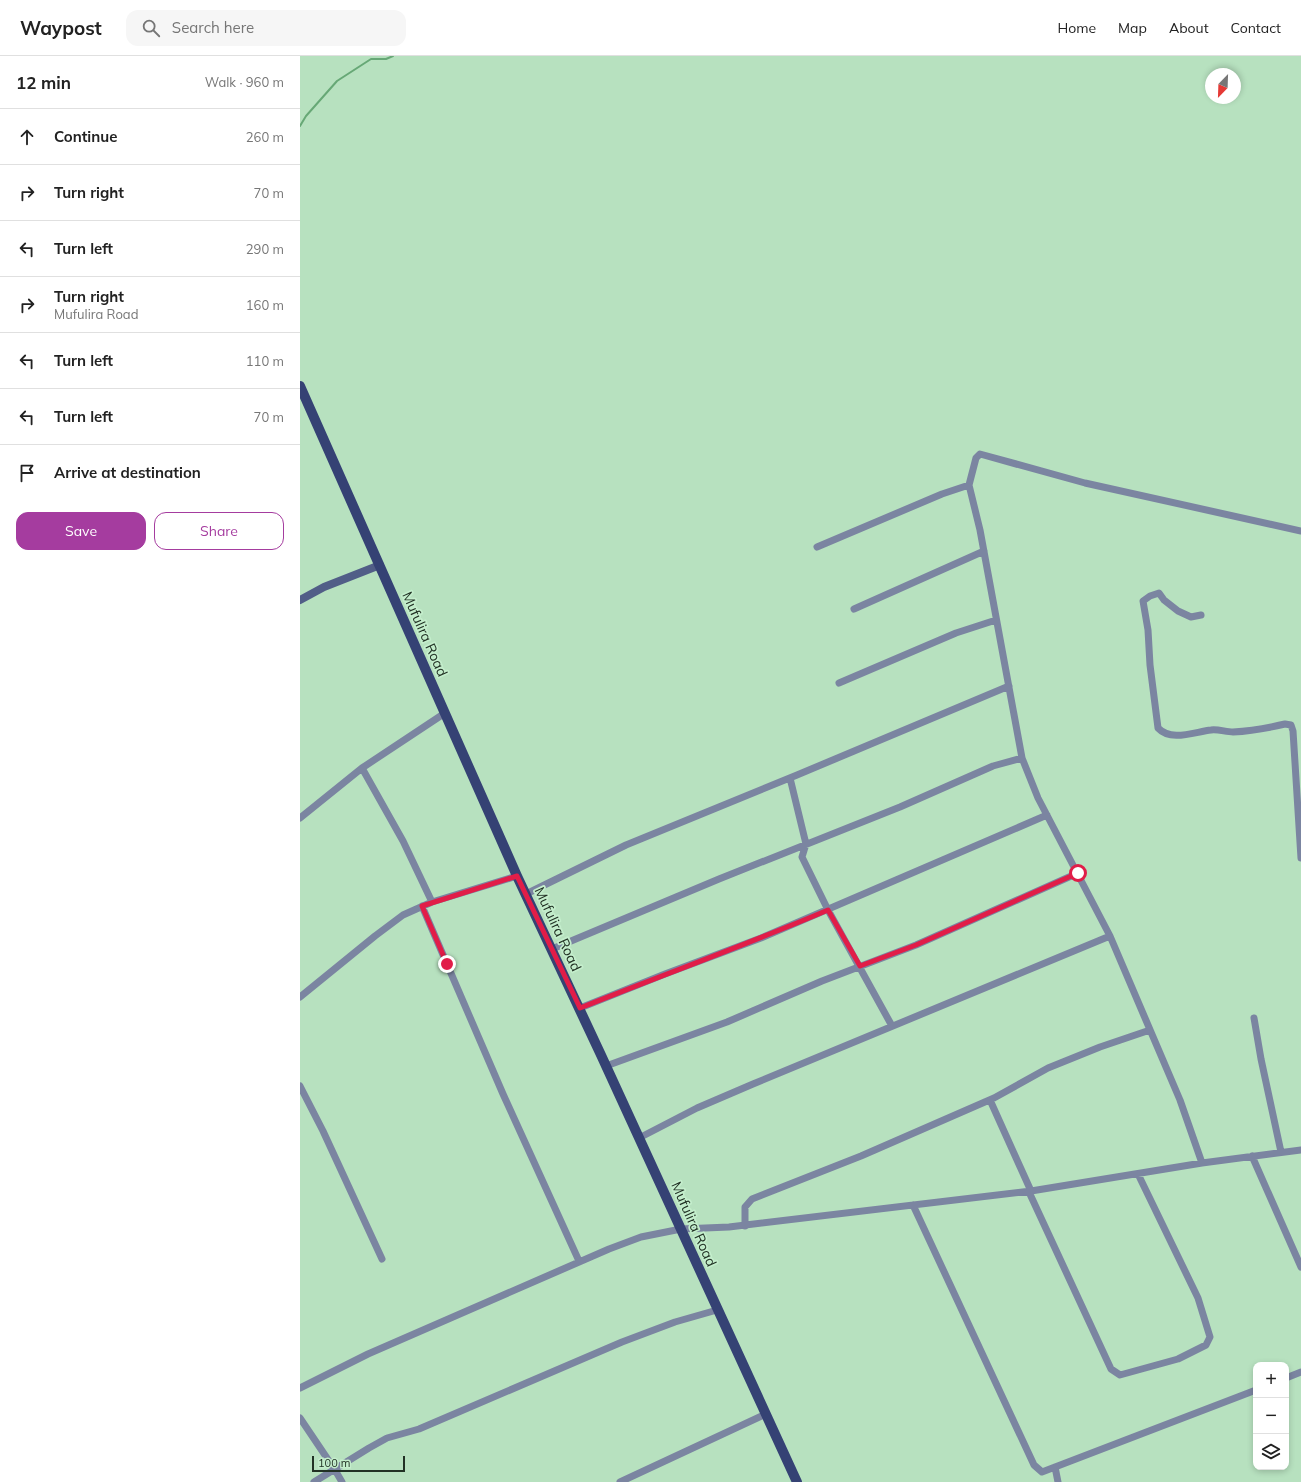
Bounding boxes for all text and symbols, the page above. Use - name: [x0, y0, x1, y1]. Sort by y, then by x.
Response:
- search box: [126, 10, 406, 46]
- text: Waypost: [20, 16, 102, 40]
- icon: search: [140, 17, 162, 39]
- text: Search here: [172, 18, 254, 37]
- text: Home: [1057, 19, 1096, 37]
- text: Map: [1118, 19, 1147, 37]
- text: About: [1169, 19, 1209, 37]
- text: Contact: [1231, 19, 1281, 37]
- north arrow: [1205, 68, 1241, 104]
- text: 12 min: [16, 72, 71, 93]
- text: Walk · 960 m: [205, 74, 284, 90]
- icon: ahead: [16, 126, 38, 148]
- text: Continue: [54, 127, 117, 146]
- text: 260 m: [246, 129, 284, 145]
- icon: right: [16, 182, 38, 204]
- text: Turn right: [54, 183, 124, 202]
- text: 70 m: [254, 185, 284, 201]
- icon: left: [16, 238, 38, 260]
- text: Turn left: [54, 239, 113, 258]
- text: 290 m: [246, 241, 284, 257]
- text: Turn right: [54, 287, 124, 306]
- icon: right: [16, 294, 38, 316]
- text: 160 m: [246, 297, 284, 313]
- text: Mufulira Road: [54, 306, 138, 322]
- icon: left: [16, 350, 38, 372]
- text: Turn left: [54, 351, 113, 370]
- text: 110 m: [246, 353, 284, 369]
- icon: left: [16, 406, 38, 428]
- text: Turn left: [54, 407, 113, 426]
- text: 70 m: [254, 409, 284, 425]
- icon: arrive: [16, 462, 38, 484]
- text: Arrive at destination: [54, 463, 201, 482]
- button: Save: [16, 512, 146, 550]
- button: Share: [154, 512, 284, 550]
- street label: Mufulira Road: [398, 589, 452, 679]
- route start: [1069, 864, 1087, 882]
- street label: Mufulira Road: [531, 884, 585, 974]
- route end: [438, 955, 456, 973]
- street label: Mufulira Road: [667, 1179, 721, 1269]
- map controls: [1253, 1362, 1289, 1470]
- button: +: [1253, 1362, 1289, 1398]
- button: −: [1253, 1398, 1289, 1434]
- button: layers: [1253, 1434, 1289, 1470]
- scale bar: [312, 1454, 405, 1473]
- text: 100 m: [318, 1456, 350, 1470]

